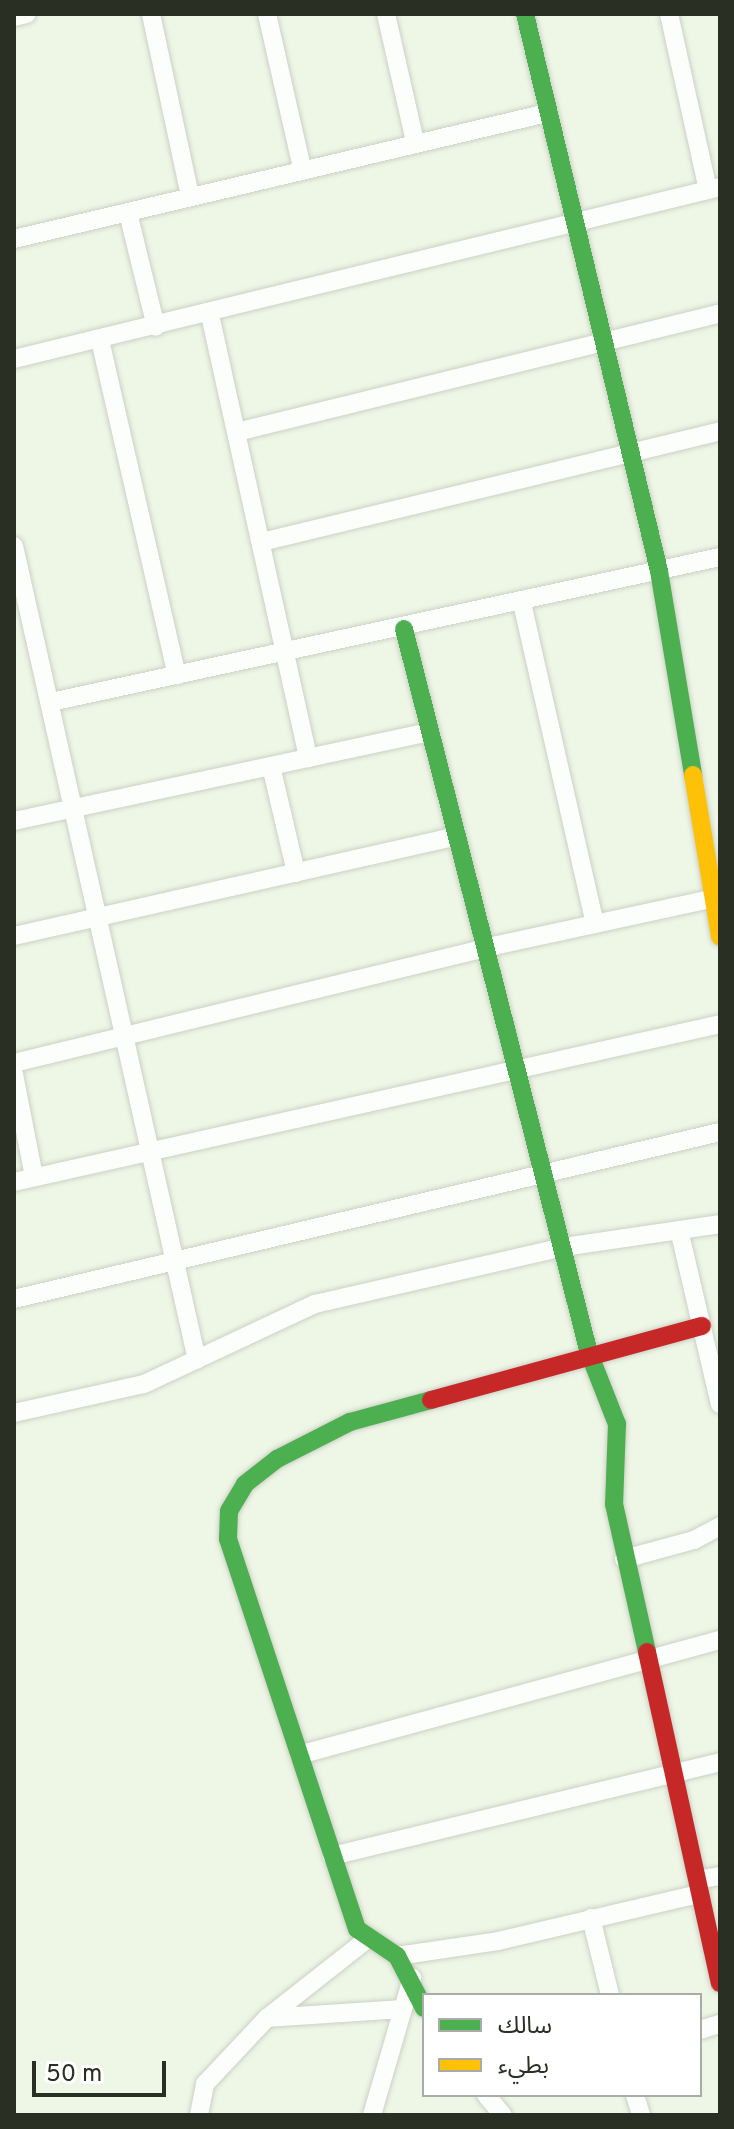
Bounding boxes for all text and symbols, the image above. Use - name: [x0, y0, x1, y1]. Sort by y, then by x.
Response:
- legend: [422, 1993, 702, 2097]
- text: سالك: [498, 2012, 552, 2042]
- scale bar: [36, 2045, 170, 2095]
- text: بطيء: [498, 2052, 549, 2082]
- text: 50 m: [46, 2060, 102, 2090]

